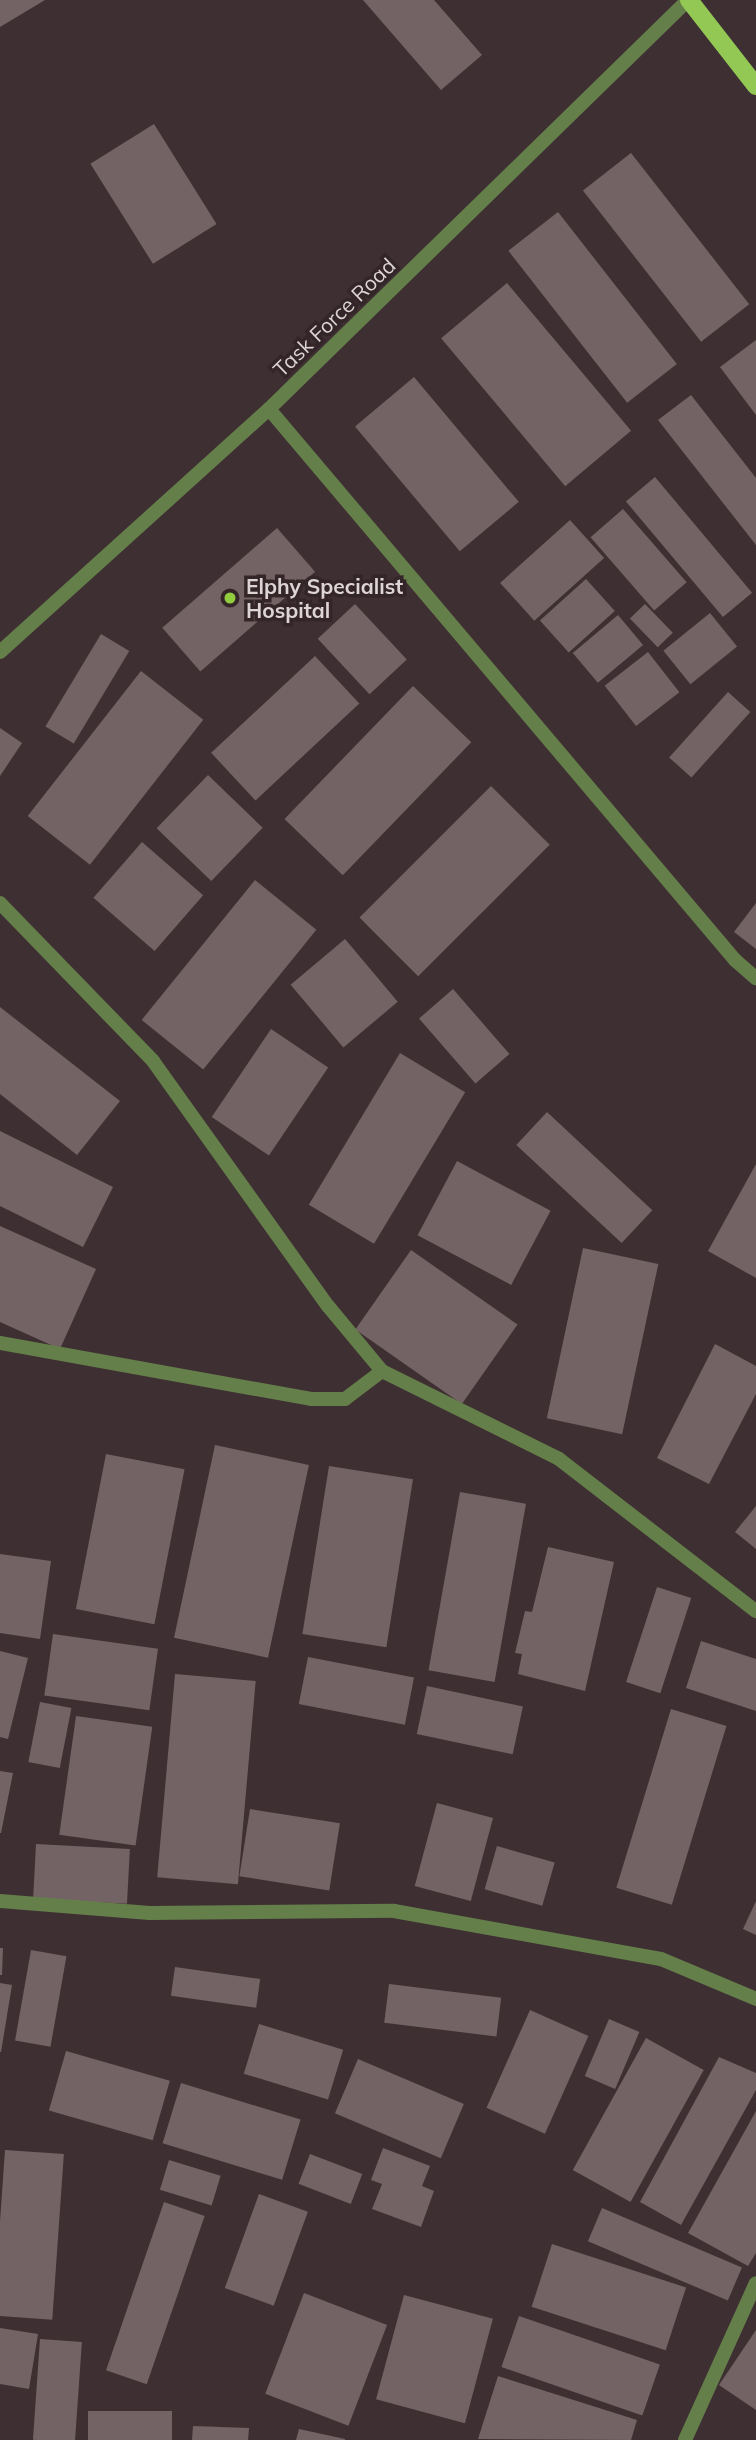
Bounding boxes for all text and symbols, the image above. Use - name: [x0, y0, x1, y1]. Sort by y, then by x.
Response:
- street label: Task Force Road: [268, 252, 400, 382]
- place label: Elphy Specialist Hospital: [246, 573, 403, 623]
- marker: Elphy Specialist Hospital: [220, 588, 240, 608]

